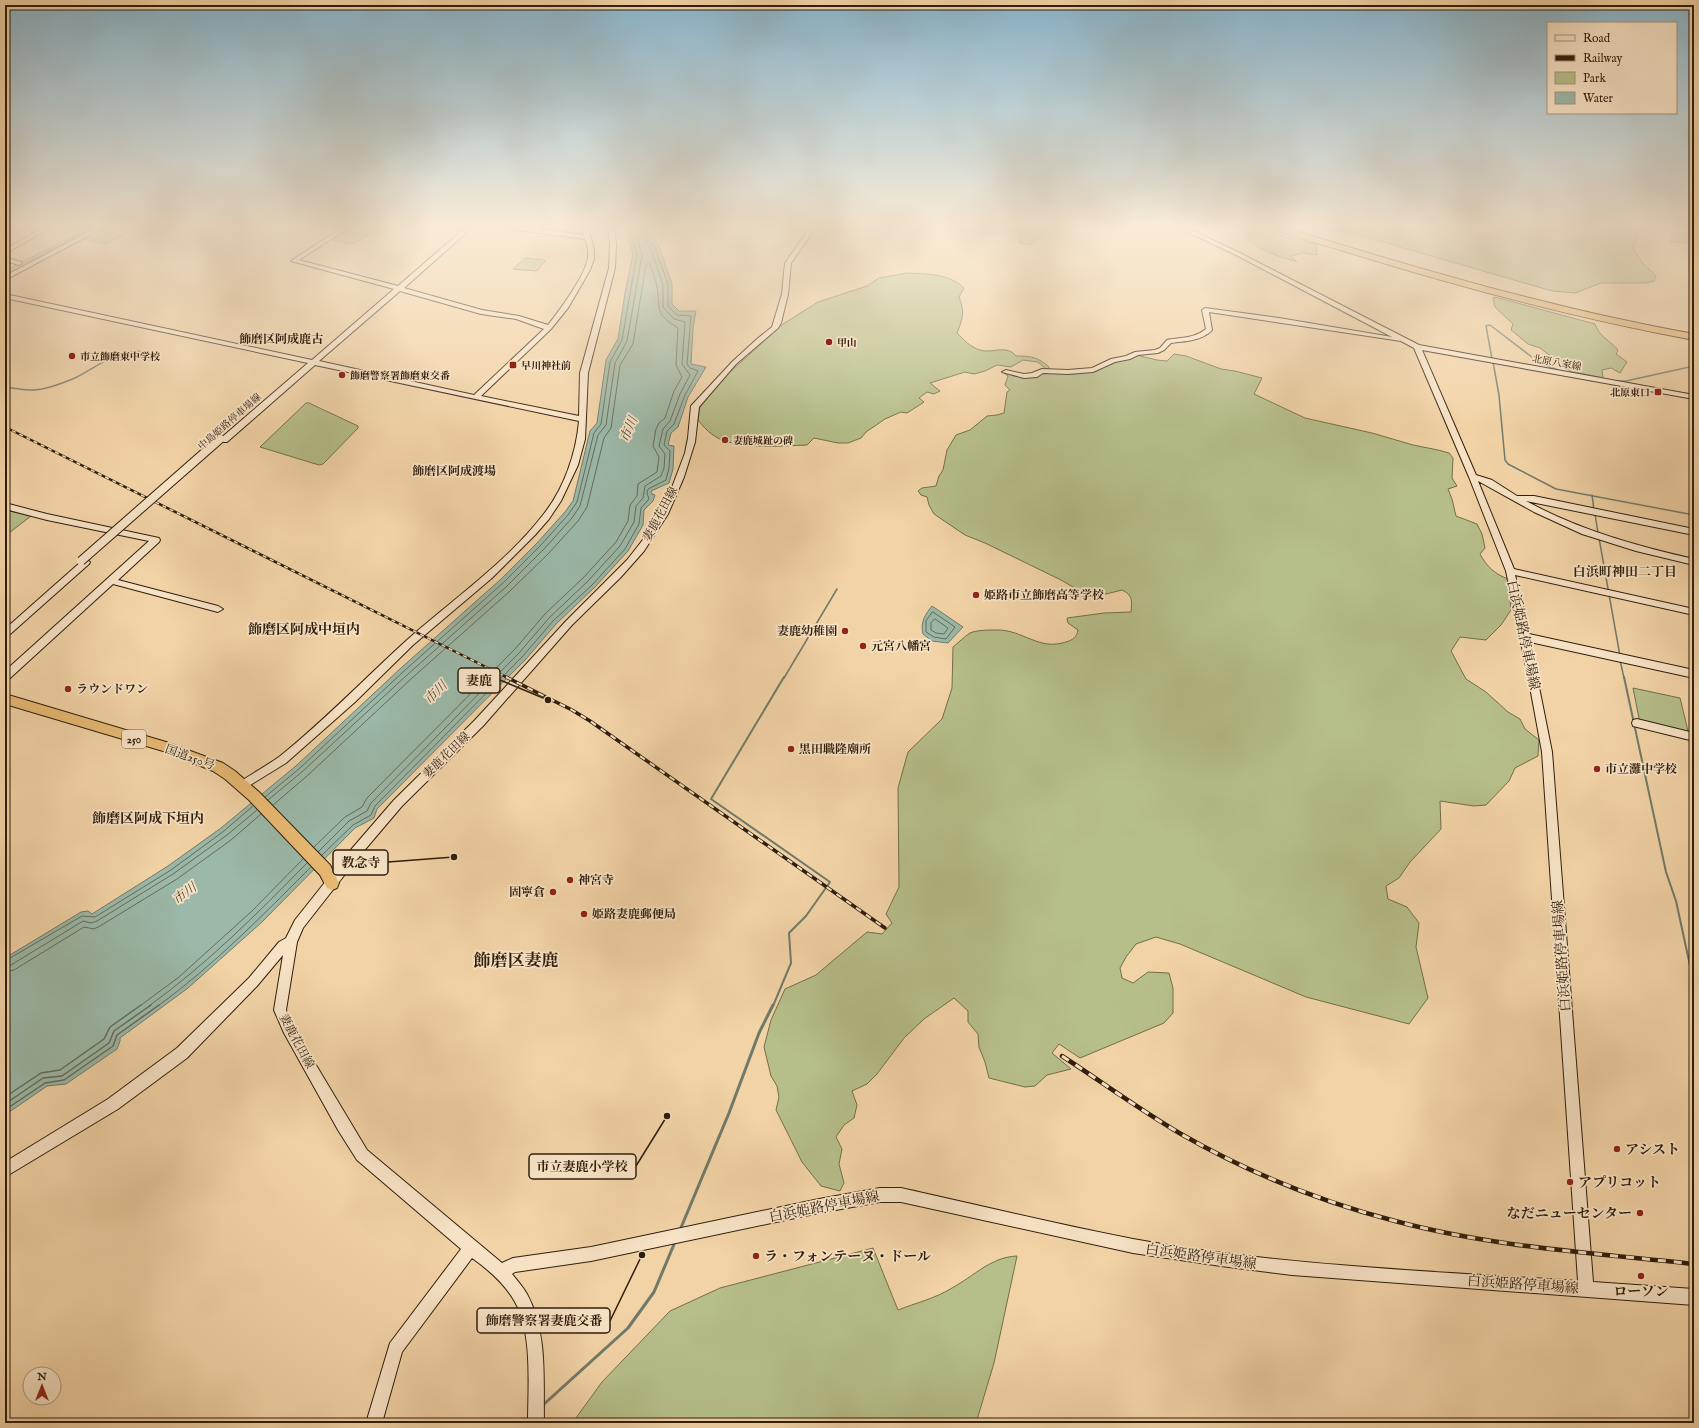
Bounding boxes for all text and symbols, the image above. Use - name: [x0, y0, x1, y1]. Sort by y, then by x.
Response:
- legend: [1547, 22, 1677, 114]
- text: Road: [1583, 31, 1611, 46]
- text: Railway: [1583, 51, 1622, 66]
- text: Park: [1583, 71, 1606, 86]
- text: Water: [1583, 91, 1614, 106]
- district label: 飾磨区阿成鹿古: [239, 332, 323, 347]
- marker: 甲山: [824, 337, 834, 347]
- place label: 甲山: [837, 337, 857, 350]
- marker: 市立飾磨東中学校: [67, 351, 77, 361]
- place label: 市立飾磨東中学校: [80, 351, 160, 364]
- street label: 北原八家線: [1531, 353, 1582, 374]
- marker: 早川神社前: [508, 360, 518, 370]
- place label: 早川神社前: [521, 360, 571, 373]
- marker: 飾磨警察署飾磨東交番: [337, 370, 347, 380]
- place label: 飾磨警察署飾磨東交番: [350, 370, 450, 383]
- place label: 北原東口: [1610, 387, 1650, 400]
- marker: 北原東口: [1653, 387, 1663, 397]
- street label: 中島姫路停車場線: [196, 391, 264, 453]
- water label: 市川: [616, 412, 643, 445]
- marker: 妻鹿城趾の碑: [720, 435, 730, 445]
- place label: 妻鹿城趾の碑: [733, 435, 793, 448]
- district label: 飾磨区阿成渡場: [412, 464, 496, 479]
- street label: 妻鹿花田線: [640, 484, 681, 544]
- district label: 白浜町神田二丁目: [1573, 564, 1677, 581]
- street label: 白浜姫路停車場線: [1503, 579, 1543, 692]
- place label: 姫路市立飾磨高等学校: [984, 588, 1104, 603]
- marker: 姫路市立飾磨高等学校: [971, 590, 981, 600]
- district label: 飾磨区阿成中垣内: [248, 621, 360, 639]
- place label: 妻鹿幼稚園: [777, 624, 837, 639]
- marker: 妻鹿幼稚園: [840, 626, 850, 636]
- place label: 元宮八幡宮: [871, 639, 931, 654]
- marker: 元宮八幡宮: [858, 641, 868, 651]
- callout: 妻鹿: [458, 668, 500, 693]
- text: 妻鹿: [466, 673, 492, 690]
- water label: 市川: [421, 676, 453, 708]
- place label: ラウンドワン: [76, 682, 148, 697]
- marker: ラウンドワン: [63, 684, 73, 694]
- street label: 妻鹿花田線: [420, 729, 473, 782]
- road number: 250: [122, 730, 146, 748]
- street label: 国道250号: [163, 742, 217, 773]
- place label: 黒田職隆廟所: [799, 742, 871, 757]
- marker: 黒田職隆廟所: [786, 744, 796, 754]
- place label: 市立灘中学校: [1605, 762, 1677, 777]
- marker: 市立灘中学校: [1592, 764, 1602, 774]
- district label: 飾磨区阿成下垣内: [92, 810, 204, 828]
- callout: 教念寺: [333, 850, 388, 875]
- text: 教念寺: [341, 855, 381, 872]
- place label: 神宮寺: [578, 873, 614, 888]
- marker: 神宮寺: [565, 875, 575, 885]
- water label: 市川: [169, 878, 202, 909]
- place label: 固寧倉: [509, 885, 545, 900]
- marker: 固寧倉: [548, 887, 558, 897]
- street label: 白浜姫路停車場線: [1549, 899, 1575, 1012]
- place label: 姫路妻鹿郵便局: [592, 907, 676, 922]
- marker: 姫路妻鹿郵便局: [579, 909, 589, 919]
- district label: 飾磨区妻鹿: [474, 951, 559, 972]
- street label: 妻鹿花田線: [276, 1011, 317, 1071]
- place label: アシスト: [1625, 1141, 1680, 1159]
- marker: アシスト: [1612, 1144, 1622, 1154]
- callout: 市立妻鹿小学校: [529, 1154, 636, 1179]
- text: 市立妻鹿小学校: [536, 1159, 628, 1176]
- place label: アプリコット: [1578, 1174, 1661, 1192]
- marker: アプリコット: [1565, 1177, 1575, 1187]
- street label: 白浜姫路停車場線: [768, 1187, 881, 1227]
- place label: なだニューセンター: [1507, 1205, 1632, 1223]
- marker: なだニューセンター: [1635, 1208, 1645, 1218]
- street label: 白浜姫路停車場線: [1144, 1240, 1258, 1274]
- place label: ラ・フォンテーヌ・ドール: [764, 1248, 931, 1266]
- marker: ラ・フォンテーヌ・ドール: [751, 1251, 761, 1261]
- marker: ローソン: [1636, 1271, 1646, 1281]
- street label: 白浜姫路停車場線: [1466, 1272, 1579, 1298]
- place label: ローソン: [1613, 1283, 1669, 1301]
- callout: 飾磨警察署妻鹿交番: [477, 1308, 610, 1333]
- text: 飾磨警察署妻鹿交番: [485, 1313, 603, 1330]
- north arrow: [22, 1366, 62, 1406]
- text: N: [36, 1370, 47, 1384]

